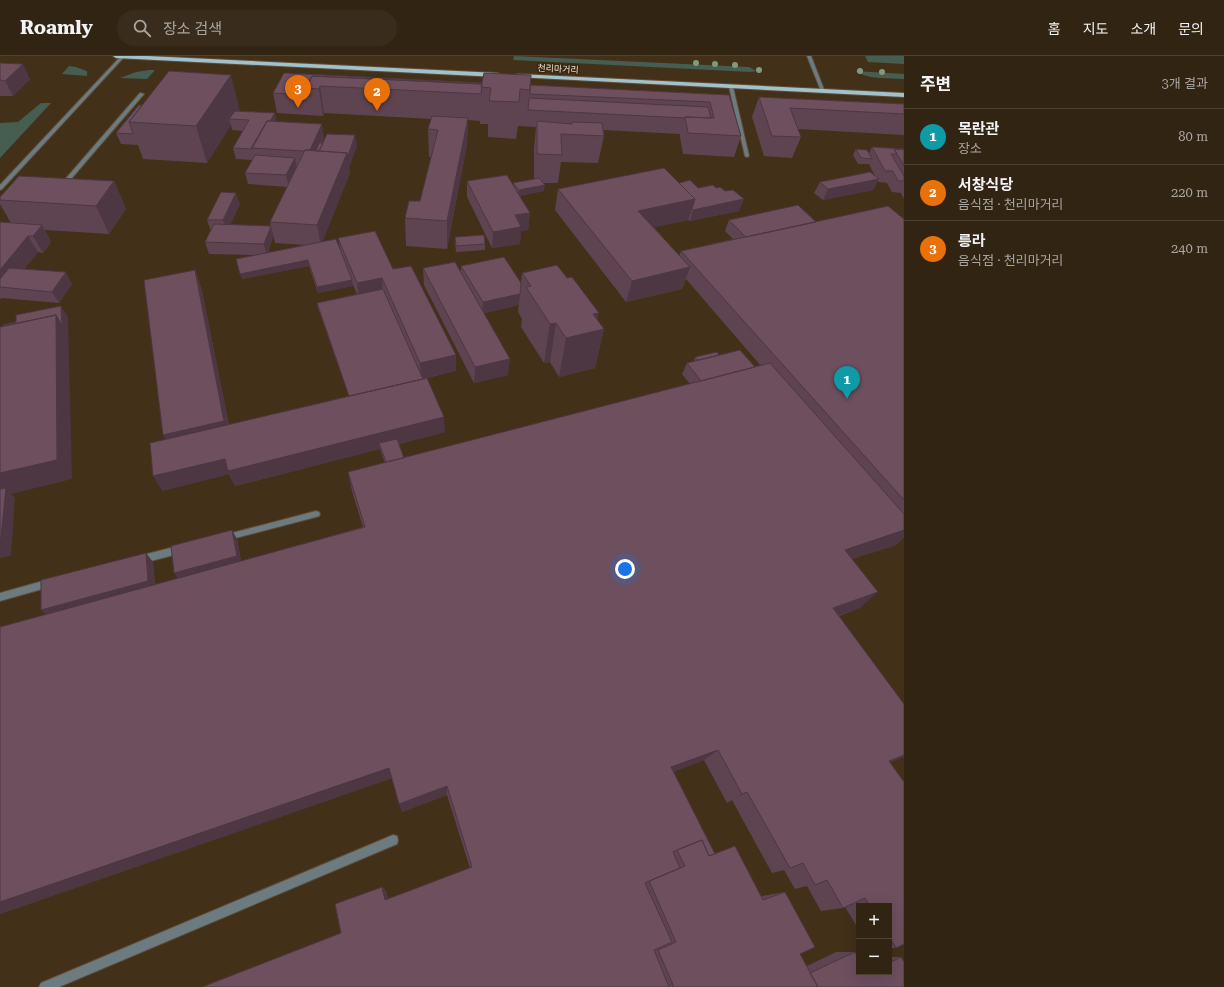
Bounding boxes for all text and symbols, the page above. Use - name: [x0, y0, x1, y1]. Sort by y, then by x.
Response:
- search box: [117, 10, 397, 46]
- text: Roamly: [20, 16, 93, 39]
- icon: search: [131, 17, 153, 39]
- text: 장소 검색: [163, 20, 222, 38]
- text: 홈: [1048, 21, 1061, 37]
- text: 지도: [1083, 21, 1108, 37]
- text: 소개: [1130, 21, 1156, 37]
- text: 문의: [1178, 21, 1204, 37]
- street label: 천리마거리: [537, 62, 579, 75]
- text: 주변: [920, 74, 951, 94]
- pin: 3: [285, 75, 311, 108]
- text: 3개 결과: [1162, 76, 1208, 91]
- pin: 2: [364, 78, 390, 111]
- text: 목란관: [958, 120, 999, 138]
- text: 1: [929, 129, 937, 144]
- text: 80 m: [1178, 129, 1208, 144]
- text: 장소: [958, 141, 982, 156]
- text: 서창식당: [958, 176, 1013, 194]
- text: 2: [929, 185, 937, 200]
- text: 220 m: [1171, 185, 1208, 200]
- text: 음식점 · 천리마거리: [958, 197, 1064, 212]
- text: 릉라: [958, 232, 986, 250]
- text: 3: [929, 241, 937, 256]
- text: 240 m: [1171, 241, 1208, 256]
- text: 음식점 · 천리마거리: [958, 253, 1064, 268]
- pin: 1: [834, 366, 860, 399]
- your location: [615, 559, 635, 579]
- map controls: [856, 903, 892, 975]
- button: +: [856, 903, 892, 939]
- button: −: [856, 939, 892, 975]

